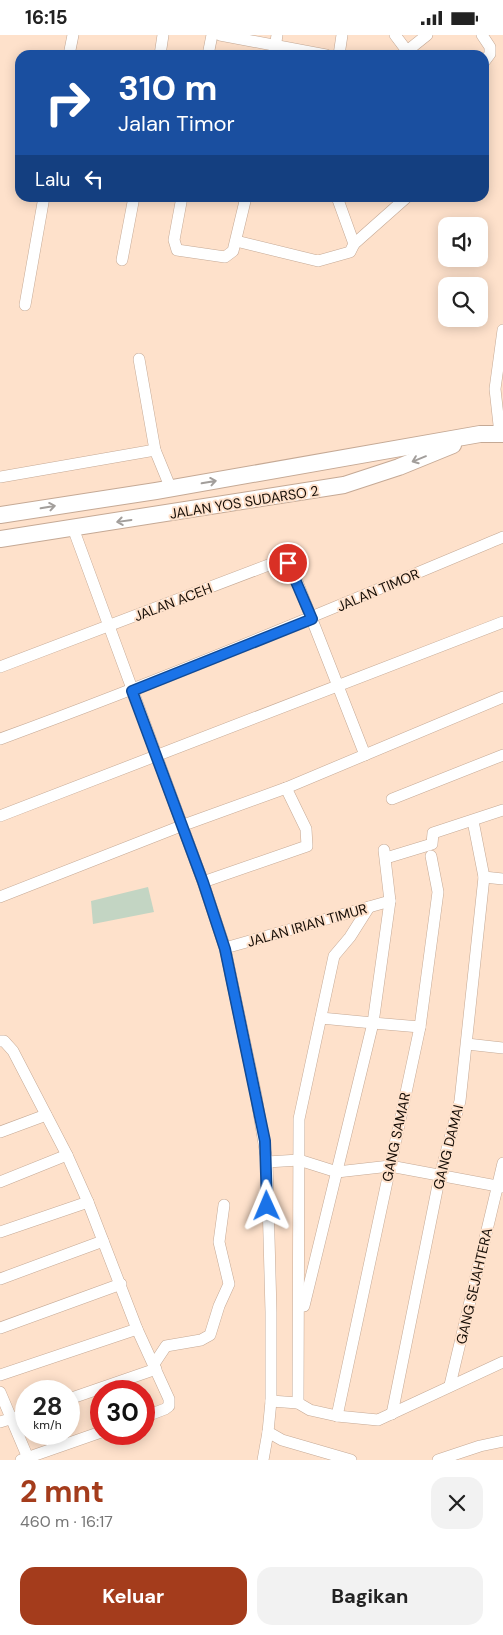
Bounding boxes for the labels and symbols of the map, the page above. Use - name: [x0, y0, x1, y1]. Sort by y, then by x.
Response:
- one-way arrow: [412, 455, 427, 465]
- one-way arrow: [200, 476, 216, 486]
- street label: JALAN YOS SUDARSO 2: [168, 481, 320, 523]
- one-way arrow: [40, 502, 56, 512]
- one-way arrow: [116, 516, 132, 526]
- pin: [267, 542, 309, 584]
- street label: JALAN TIMOR: [334, 565, 422, 615]
- street label: JALAN ACEH: [131, 579, 215, 625]
- street label: JALAN IRIAN TIMUR: [245, 899, 369, 951]
- street label: GANG SAMAR: [378, 1091, 414, 1183]
- street label: GANG DAMAI: [429, 1103, 467, 1191]
- position arrow: [240, 1179, 292, 1231]
- street label: GANG SEJAHTERA: [452, 1226, 496, 1346]
- speed limit sign: 30: [90, 1380, 155, 1445]

